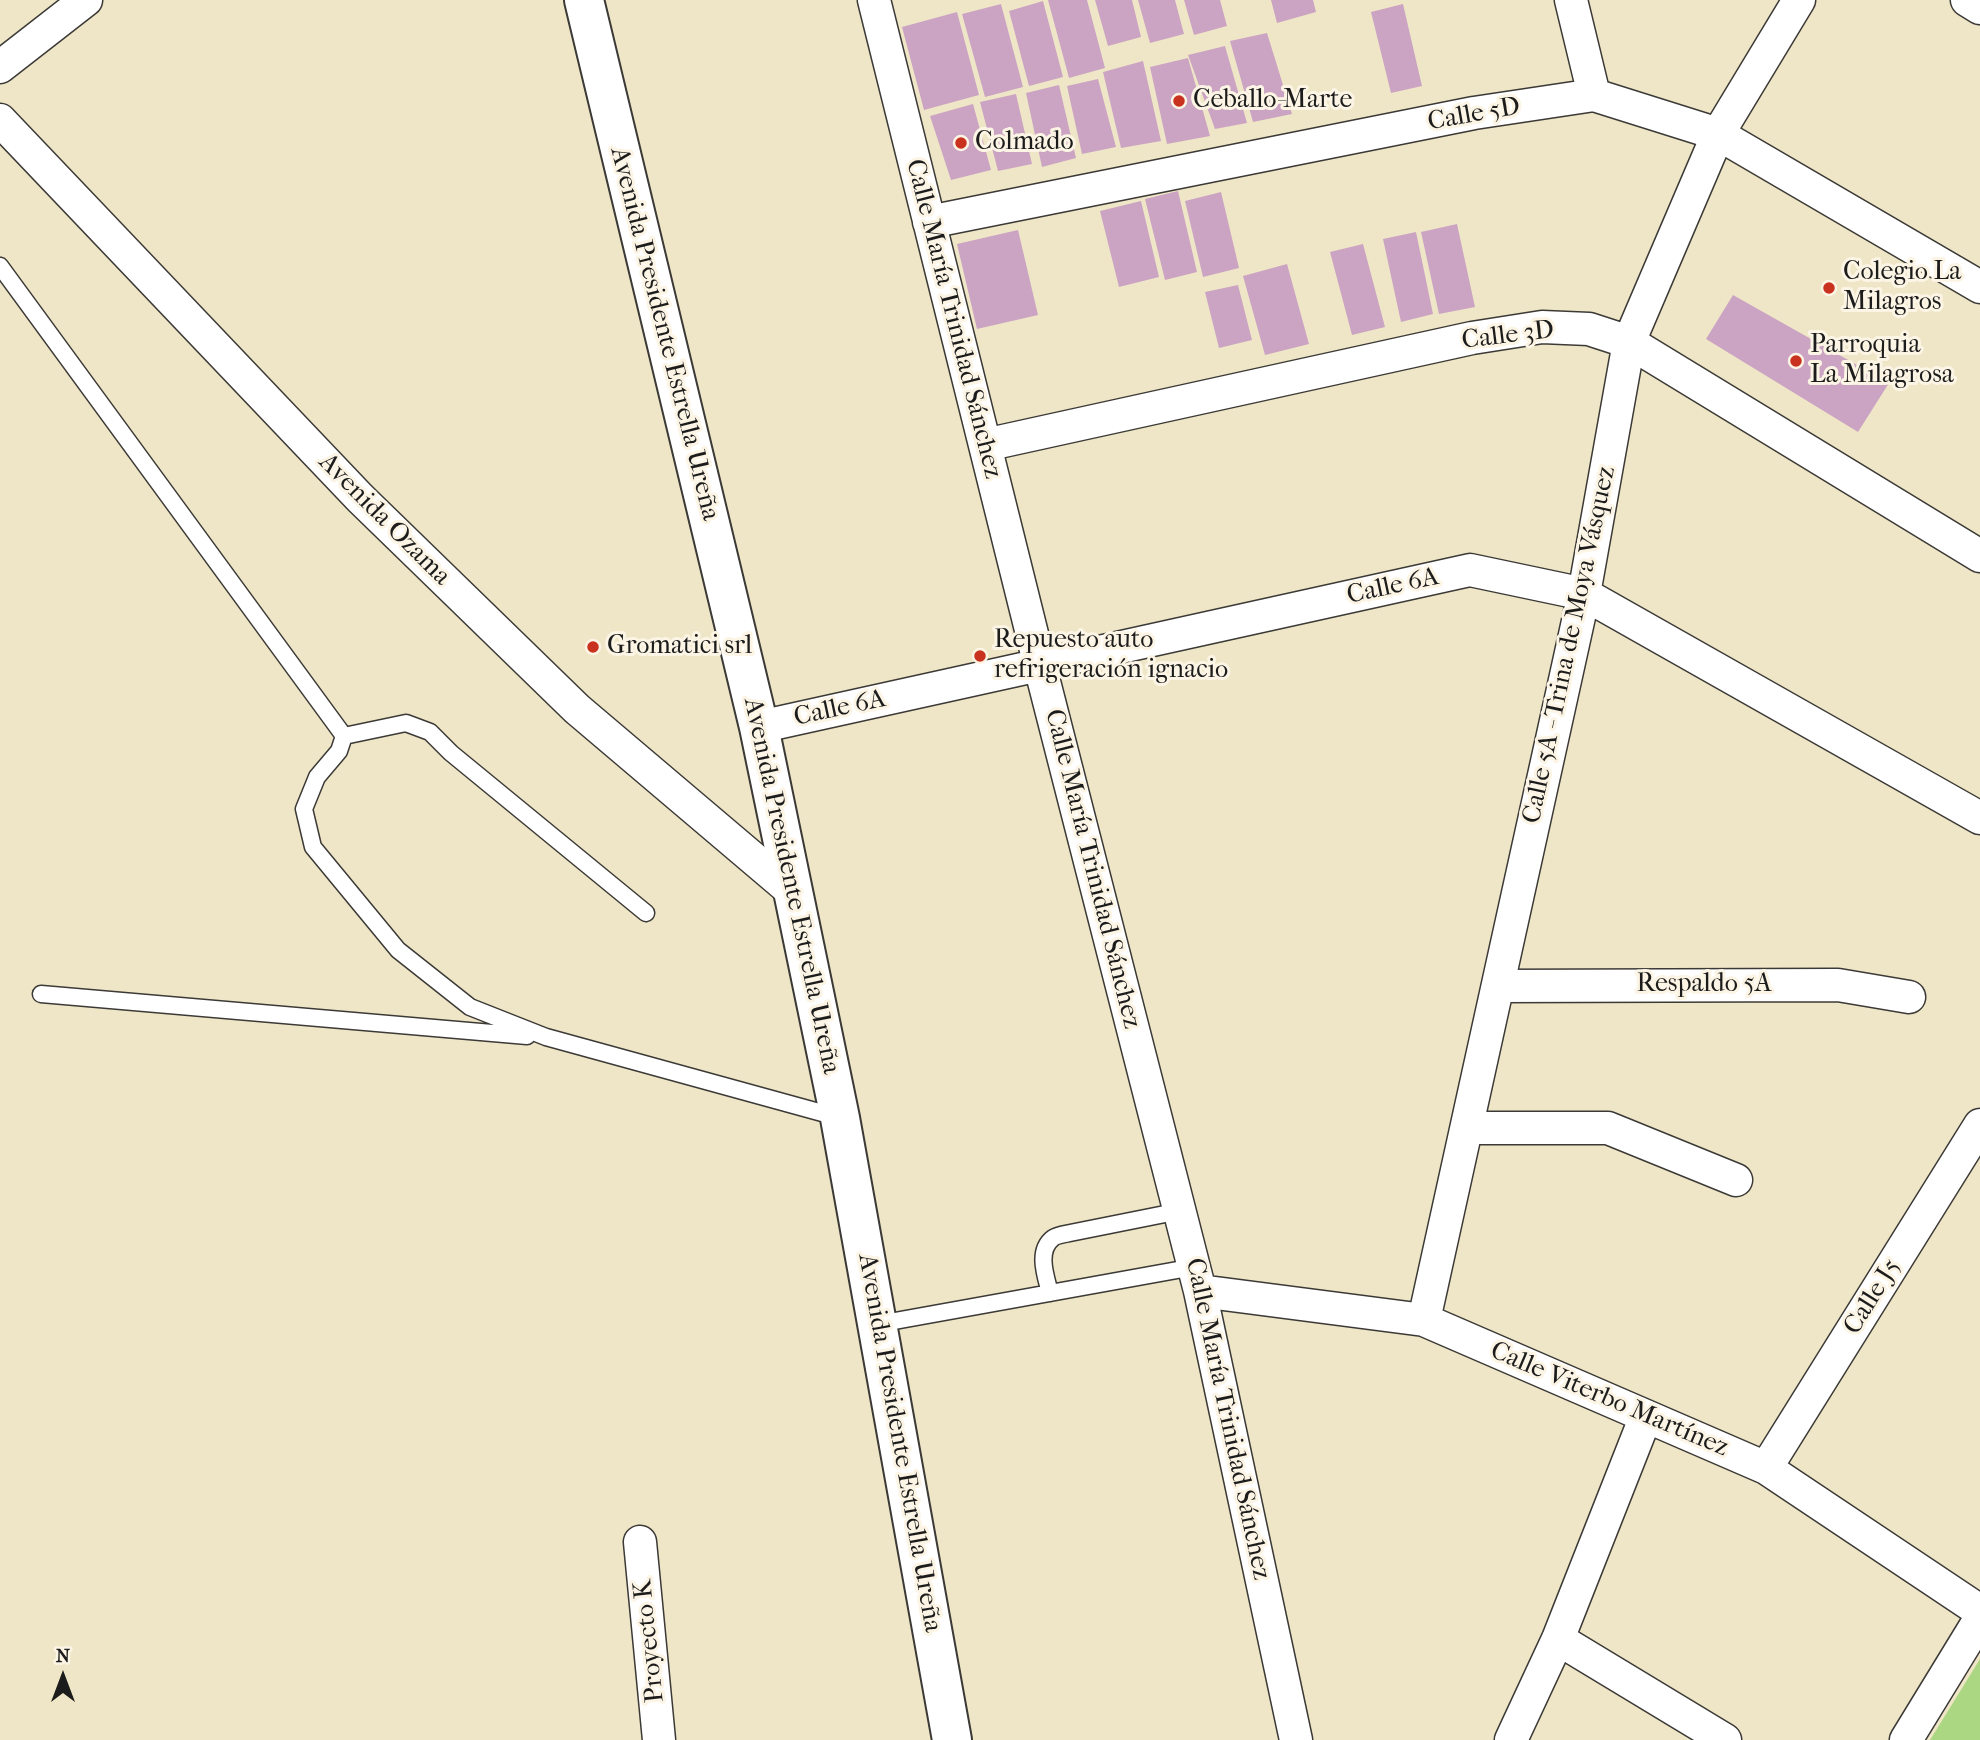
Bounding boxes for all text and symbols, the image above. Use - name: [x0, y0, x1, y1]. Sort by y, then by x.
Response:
- place label: Ceballo-Marte: [1193, 85, 1352, 117]
- street label: Calle 5D: [1425, 92, 1523, 138]
- marker: Ceballo-Marte: [1171, 93, 1187, 109]
- place label: Colmado: [975, 127, 1074, 159]
- marker: Colmado: [953, 135, 969, 151]
- street label: Avenida Presidente Estrella Ureña: [602, 144, 726, 524]
- street label: Calle María Trinidad Sánchez: [898, 156, 1008, 482]
- place label: Colegio La Milagros: [1843, 257, 1961, 318]
- marker: Colegio La Milagros: [1821, 280, 1837, 296]
- street label: Calle 3D: [1460, 315, 1556, 357]
- place label: Parroquia La Milagrosa: [1810, 330, 1954, 392]
- marker: Parroquia La Milagrosa: [1788, 353, 1804, 369]
- street label: Avenida Ozama: [312, 448, 456, 592]
- street label: Calle 5A - Trina de Moya Vásquez: [1517, 464, 1623, 826]
- street label: Calle 6A: [1344, 562, 1442, 612]
- place label: Repuesto auto refrigeración ignacio: [994, 625, 1228, 686]
- place label: Gromatici srl: [607, 631, 752, 663]
- marker: Gromatici srl: [585, 639, 601, 655]
- marker: Repuesto auto refrigeración ignacio: [972, 648, 988, 664]
- street label: Calle 6A: [791, 684, 889, 734]
- street label: Avenida Presidente Estrella Ureña: [736, 695, 846, 1077]
- street label: Calle María Trinidad Sánchez: [1037, 706, 1147, 1032]
- street label: Respaldo 5A: [1636, 969, 1772, 1001]
- street label: Avenida Presidente Estrella Ureña: [850, 1251, 948, 1635]
- street label: Calle J5: [1838, 1253, 1908, 1341]
- street label: Calle María Trinidad Sánchez: [1178, 1255, 1276, 1583]
- street label: Calle Viterbo Martínez: [1485, 1336, 1733, 1464]
- street label: Proyecto K: [628, 1578, 672, 1704]
- north arrow: [28, 1642, 98, 1712]
- text: N: [56, 1645, 70, 1667]

